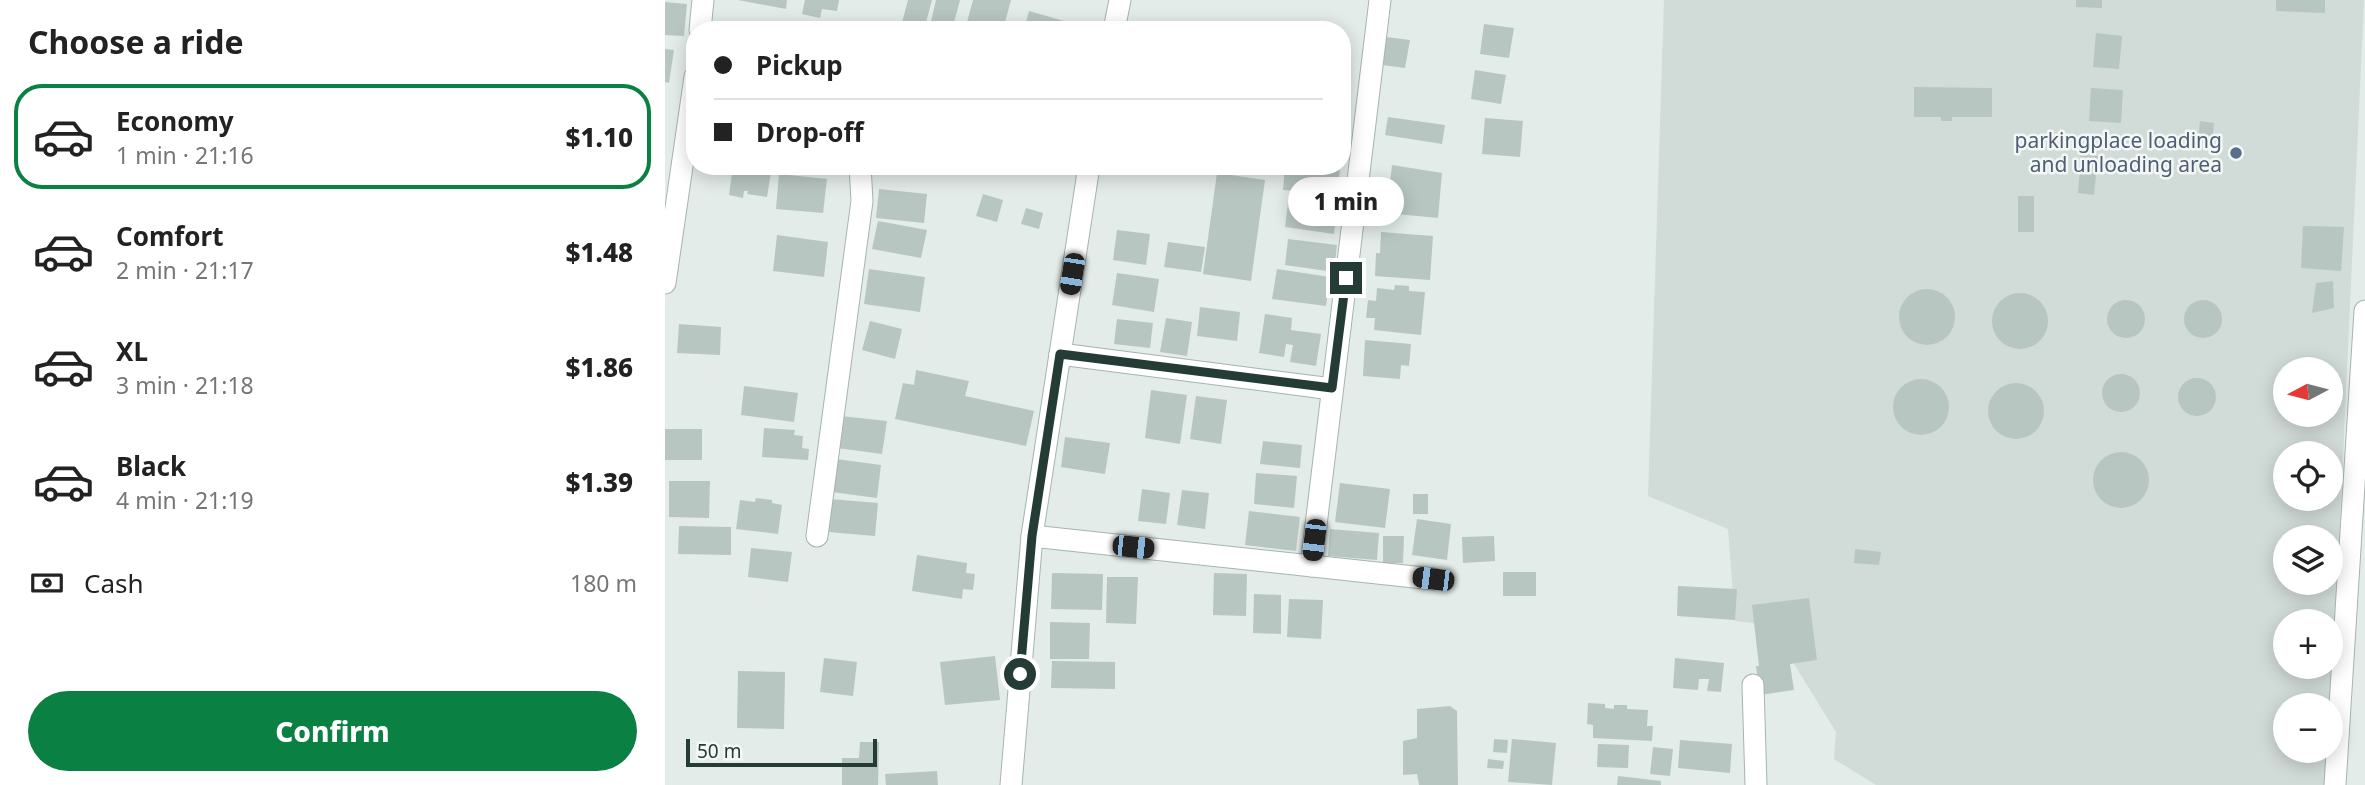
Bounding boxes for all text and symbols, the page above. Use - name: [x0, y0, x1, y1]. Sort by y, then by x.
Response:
- text: Choose a ride: [28, 20, 244, 63]
- text: Pickup: [756, 47, 843, 83]
- text: Economy: [116, 103, 234, 139]
- icon: car: [32, 105, 95, 168]
- text: Drop-off: [756, 114, 863, 150]
- text: $1.10: [566, 119, 633, 155]
- place label: parkingplace loading and unloading area: [2014, 126, 2222, 178]
- text: 1 min · 21:16: [116, 139, 254, 171]
- marker: parkingplace loading and unloading area: [2228, 145, 2244, 161]
- callout: 1 min: [1288, 176, 1404, 226]
- text: 1 min: [1314, 185, 1378, 217]
- text: Comfort: [116, 218, 224, 254]
- icon: car: [32, 220, 95, 283]
- text: $1.48: [566, 234, 633, 270]
- car: [1059, 252, 1086, 296]
- text: 2 min · 21:17: [116, 254, 254, 286]
- route end: [1330, 262, 1362, 294]
- text: XL: [116, 333, 148, 369]
- icon: car: [32, 335, 95, 398]
- text: $1.86: [566, 349, 633, 385]
- north arrow: [2273, 357, 2343, 427]
- map controls: [2273, 357, 2343, 763]
- text: 3 min · 21:18: [116, 369, 254, 401]
- button: locate: [2273, 441, 2343, 511]
- text: Black: [116, 448, 186, 484]
- icon: car: [32, 450, 95, 513]
- text: $1.39: [566, 464, 633, 500]
- text: 4 min · 21:19: [116, 484, 254, 516]
- car: [1302, 518, 1327, 562]
- button: layers: [2273, 525, 2343, 595]
- car: [1112, 534, 1155, 560]
- icon: cash: [28, 564, 66, 602]
- text: Cash: [84, 565, 144, 601]
- car: [1411, 566, 1456, 592]
- text: 180 m: [570, 567, 637, 599]
- button: +: [2273, 609, 2343, 679]
- route start: [1004, 658, 1036, 690]
- button: Confirm: [28, 691, 637, 771]
- button: −: [2273, 693, 2343, 763]
- scale bar: [686, 736, 877, 768]
- text: 50 m: [697, 738, 741, 764]

